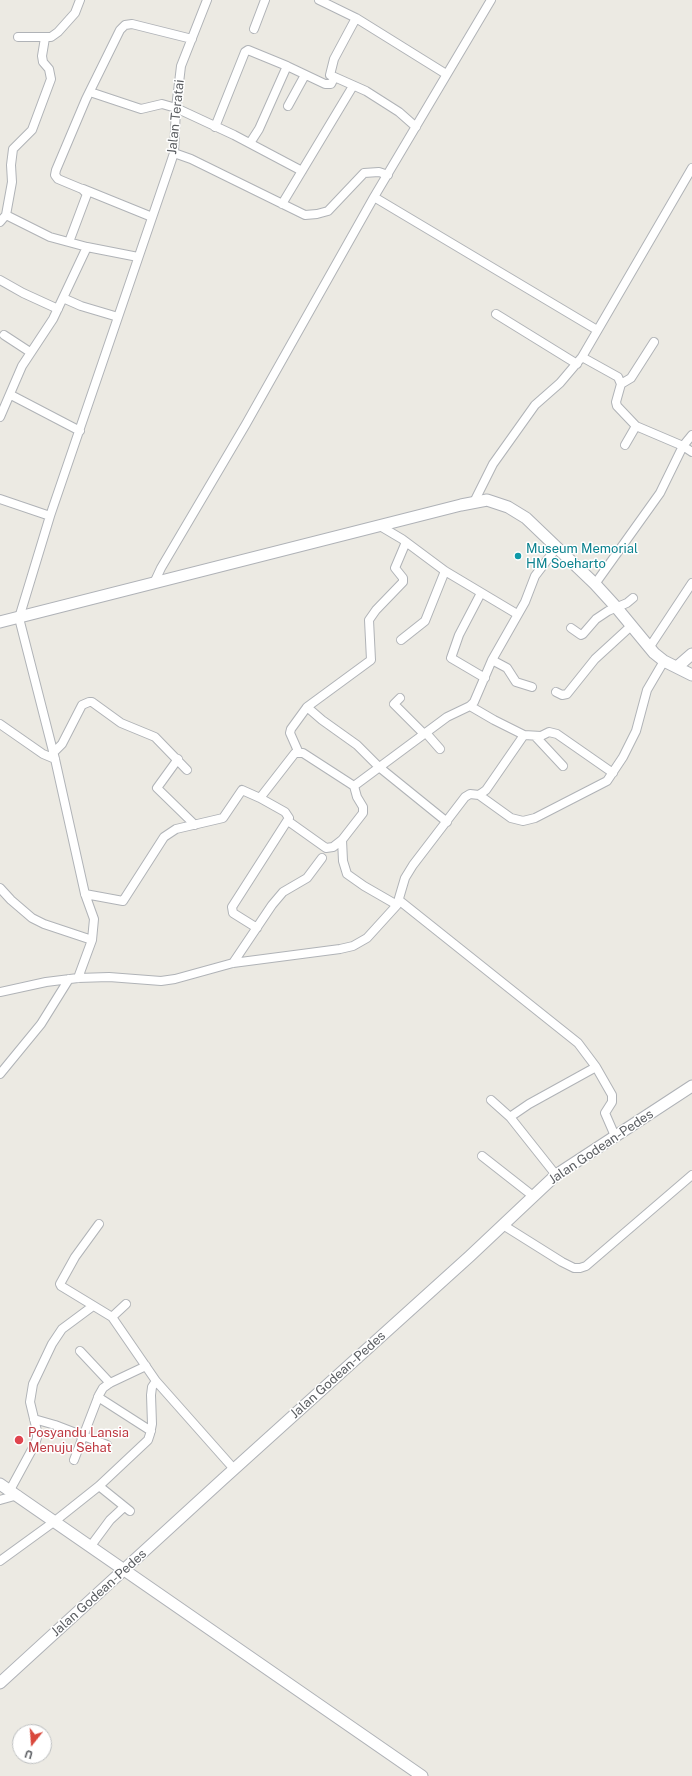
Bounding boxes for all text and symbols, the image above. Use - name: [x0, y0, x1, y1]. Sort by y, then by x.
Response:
- street label: Jalan Teratai: [164, 79, 188, 155]
- place label: Museum Memorial HM Soeharto: [526, 541, 638, 572]
- marker: Museum Memorial HM Soeharto: [513, 551, 523, 561]
- street label: Jalan Godean-Pedes: [546, 1106, 656, 1188]
- street label: Jalan Godean-Pedes: [287, 1328, 389, 1422]
- place label: Posyandu Lansia Menuju Sehat: [28, 1425, 129, 1456]
- marker: Posyandu Lansia Menuju Sehat: [13, 1434, 25, 1446]
- street label: Jalan Godean-Pedes: [48, 1546, 150, 1640]
- north arrow: [12, 1724, 52, 1764]
- text: U: [23, 1748, 34, 1761]

